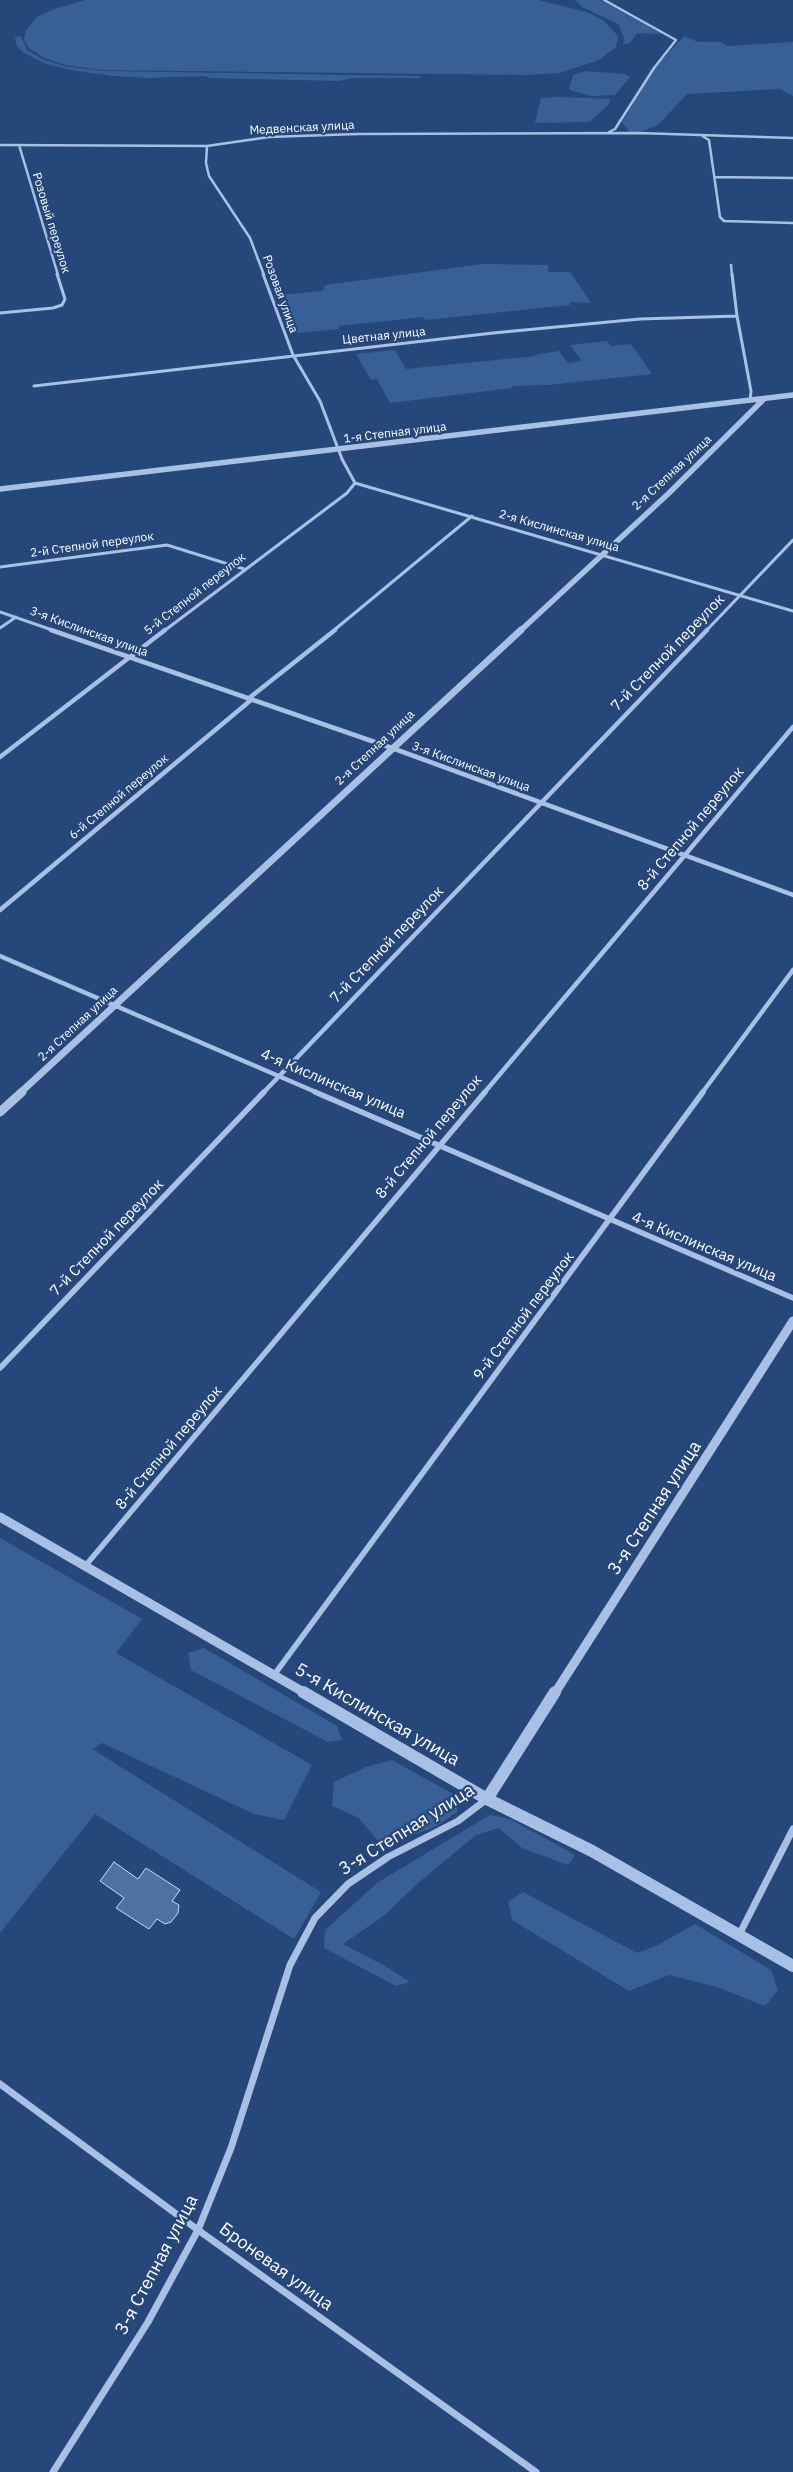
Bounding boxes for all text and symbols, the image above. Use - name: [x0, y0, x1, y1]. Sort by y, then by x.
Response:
- street label: Медвенская улица: [249, 118, 355, 138]
- street label: Розовый переулок: [29, 171, 73, 275]
- street label: Розовая улица: [259, 253, 301, 335]
- street label: Цветная улица: [342, 324, 426, 348]
- street label: 1-я Степная улица: [343, 420, 447, 446]
- street label: 2-я Степная улица: [629, 432, 715, 514]
- street label: 2-я Кислинская улица: [497, 507, 621, 555]
- street label: 2-й Степной переулок: [29, 529, 155, 561]
- street label: 5-й Степной переулок: [141, 550, 249, 638]
- street label: 7-й Степной переулок: [607, 591, 729, 715]
- street label: 3-я Кислинская улица: [28, 604, 150, 660]
- street label: 2-я Степная улица: [332, 707, 418, 789]
- street label: 3-я Кислинская улица: [410, 739, 532, 795]
- street label: 6-й Степной переулок: [67, 751, 171, 843]
- street label: 8-й Степной переулок: [634, 763, 748, 895]
- street label: 7-й Степной переулок: [326, 883, 448, 1007]
- street label: 2-я Степная улица: [35, 983, 121, 1065]
- street label: 4-я Кислинская улица: [258, 1045, 408, 1123]
- street label: 8-й Степной переулок: [372, 1071, 486, 1203]
- street label: 7-й Степной переулок: [46, 1176, 168, 1300]
- street label: 4-я Кислинская улица: [629, 1208, 779, 1286]
- street label: 9-й Степной переулок: [470, 1248, 578, 1384]
- street label: 8-й Степной переулок: [112, 1382, 226, 1514]
- street label: 3-я Степная улица: [604, 1437, 706, 1579]
- street label: 5-я Кислинская улица: [291, 1659, 463, 1771]
- street label: 3-я Степная улица: [335, 1780, 479, 1880]
- street label: 3-я Степная улица: [111, 2191, 203, 2339]
- street label: Броневая улица: [215, 2218, 337, 2316]

